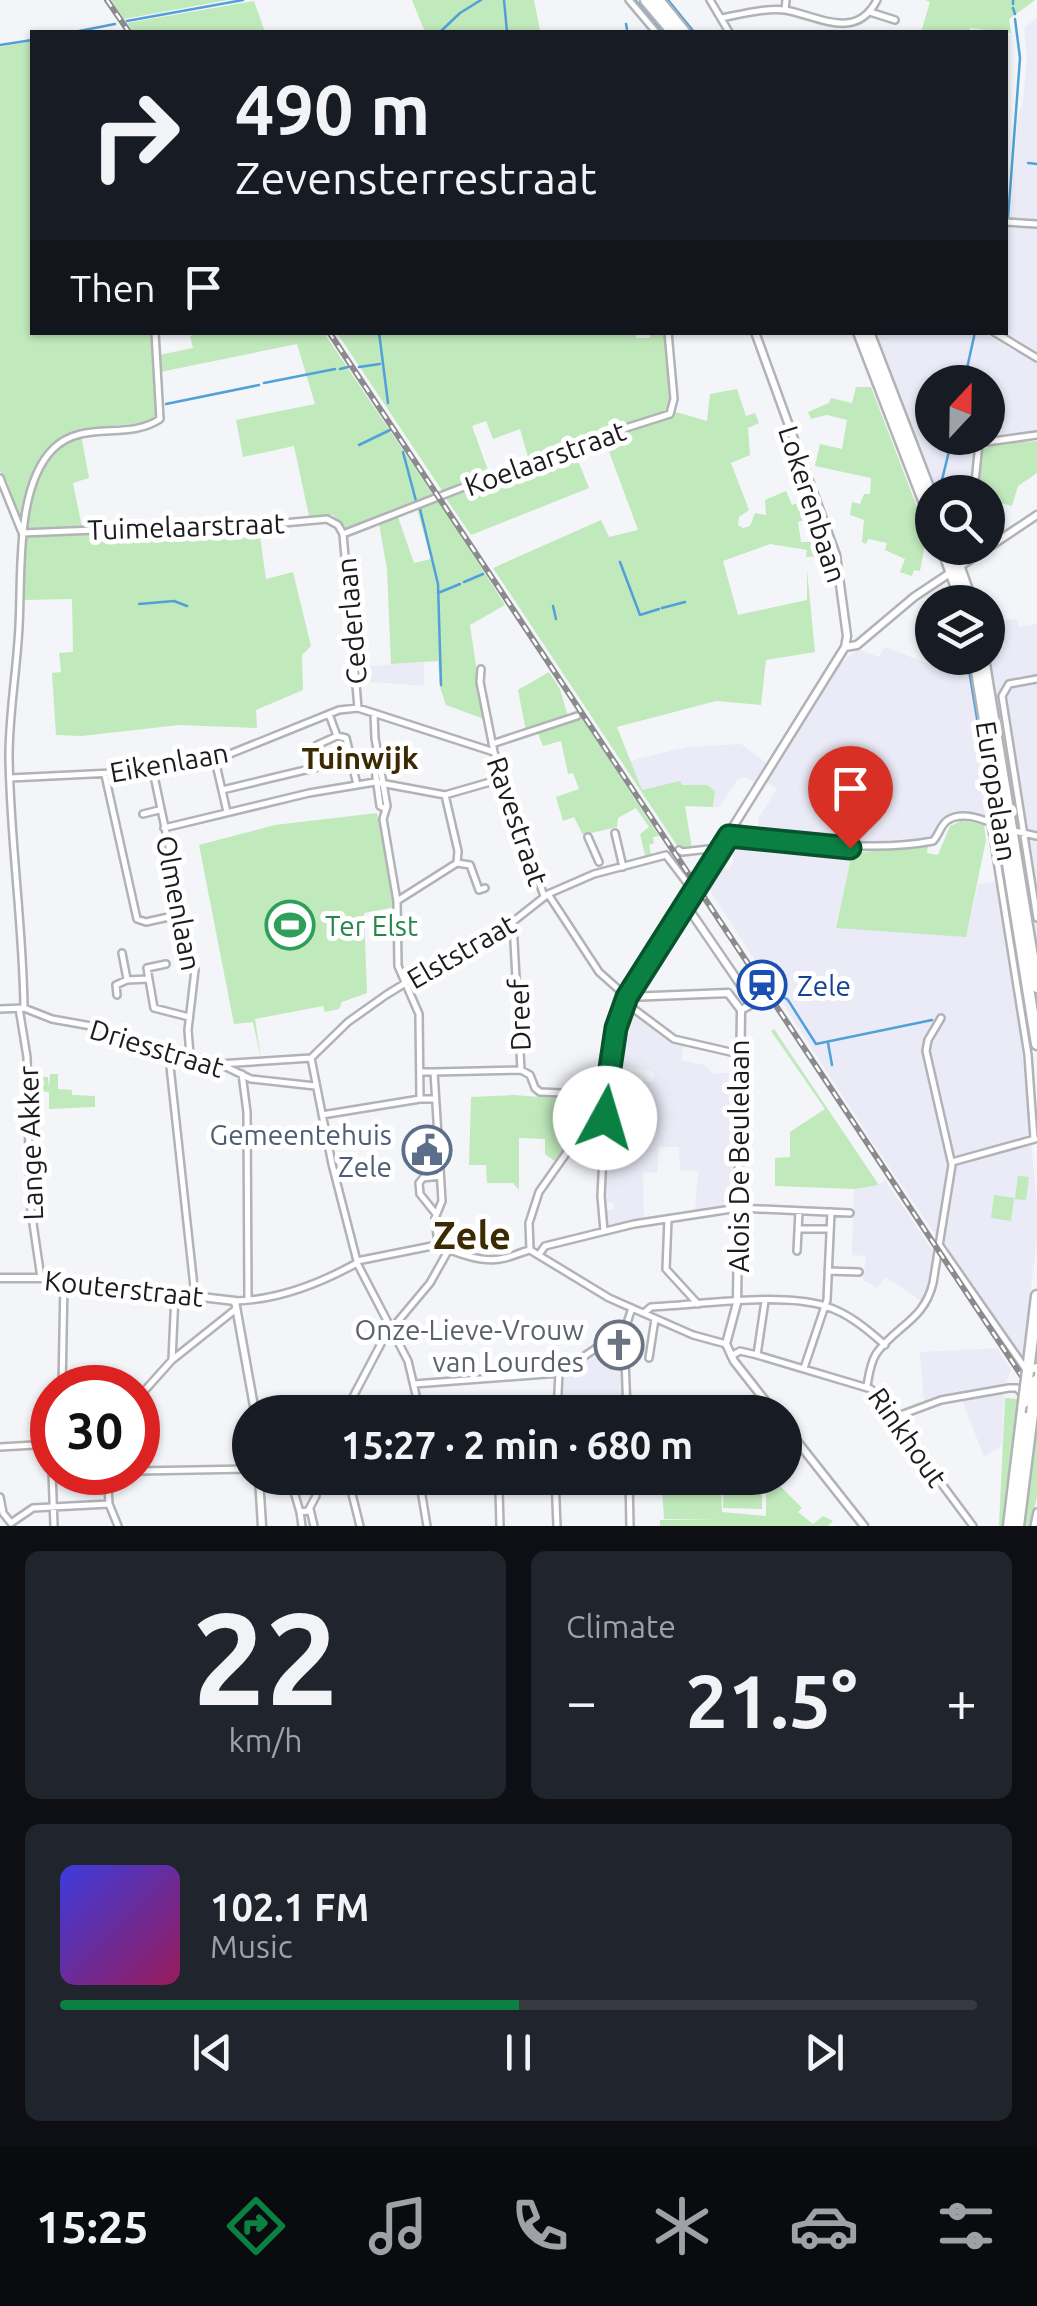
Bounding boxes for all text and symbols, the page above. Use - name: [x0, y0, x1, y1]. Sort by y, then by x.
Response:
- icon: right: [70, 70, 200, 200]
- text: 490 m: [235, 70, 430, 148]
- text: Zevensterrestraat: [235, 152, 597, 203]
- icon: arrive: [176, 260, 231, 315]
- text: Then: [70, 267, 156, 309]
- north arrow: [915, 365, 1005, 455]
- map controls: [915, 365, 1005, 675]
- street label: Koelaarstraat: [460, 415, 630, 501]
- street label: Lokerenbaan: [773, 422, 853, 586]
- button: search: [915, 475, 1005, 565]
- street label: Tuimelaarstraat: [87, 507, 285, 545]
- street label: Cederlaan: [330, 556, 372, 686]
- button: layers: [915, 585, 1005, 675]
- street label: Europalaan: [971, 719, 1023, 863]
- street label: Eikenlaan: [107, 736, 231, 788]
- district label: Tuinwijk: [301, 741, 419, 775]
- pin: [808, 746, 893, 849]
- street label: Ravestraat: [481, 752, 555, 890]
- icon: arrive: [823, 761, 878, 816]
- street label: Olmenlaan: [151, 833, 207, 973]
- sports icon: Ter Elst: [264, 899, 316, 951]
- street label: Elststraat: [401, 908, 521, 994]
- place label: Ter Elst: [325, 910, 418, 941]
- station icon: Zele: [736, 959, 788, 1011]
- place label: Zele: [797, 970, 851, 1001]
- street label: Dreef: [502, 978, 536, 1051]
- street label: Driesstraat: [86, 1013, 228, 1083]
- street label: Alois De Beulelaan: [723, 1039, 754, 1273]
- street label: Lange Akker: [12, 1065, 48, 1221]
- position arrow: [553, 1066, 657, 1170]
- place label: Gemeentehuis Zele: [210, 1119, 392, 1182]
- public building icon: Gemeentehuis Zele: [401, 1124, 453, 1176]
- district label: Zele: [433, 1214, 511, 1256]
- street label: Kouterstraat: [43, 1264, 205, 1312]
- place label: Onze-Lieve-Vrouw van Lourdes: [355, 1314, 584, 1377]
- church icon: Onze-Lieve-Vrouw van Lourdes: [593, 1319, 645, 1371]
- speed limit sign: 30: [30, 1365, 160, 1495]
- street label: Rinkhout: [863, 1382, 953, 1492]
- text: 15:27 · 2 min · 680 m: [341, 1424, 693, 1466]
- text: 22: [192, 1584, 339, 1730]
- text: Climate: [566, 1608, 676, 1644]
- text: 21.5°: [686, 1658, 857, 1742]
- text: −: [566, 1670, 597, 1731]
- text: +: [946, 1670, 977, 1731]
- text: km/h: [229, 1722, 302, 1758]
- text: 102.1 FM: [210, 1886, 369, 1928]
- text: Music: [210, 1928, 293, 1964]
- icon: previous: [185, 2025, 240, 2080]
- icon: pause: [491, 2025, 546, 2080]
- icon: next: [797, 2025, 852, 2080]
- icon: directions: [221, 2191, 291, 2261]
- icon: music: [363, 2191, 433, 2261]
- icon: phone: [505, 2191, 575, 2261]
- icon: climate: [647, 2191, 717, 2261]
- icon: car: [789, 2191, 859, 2261]
- icon: filters: [931, 2191, 1001, 2261]
- text: 15:25: [36, 2201, 149, 2252]

